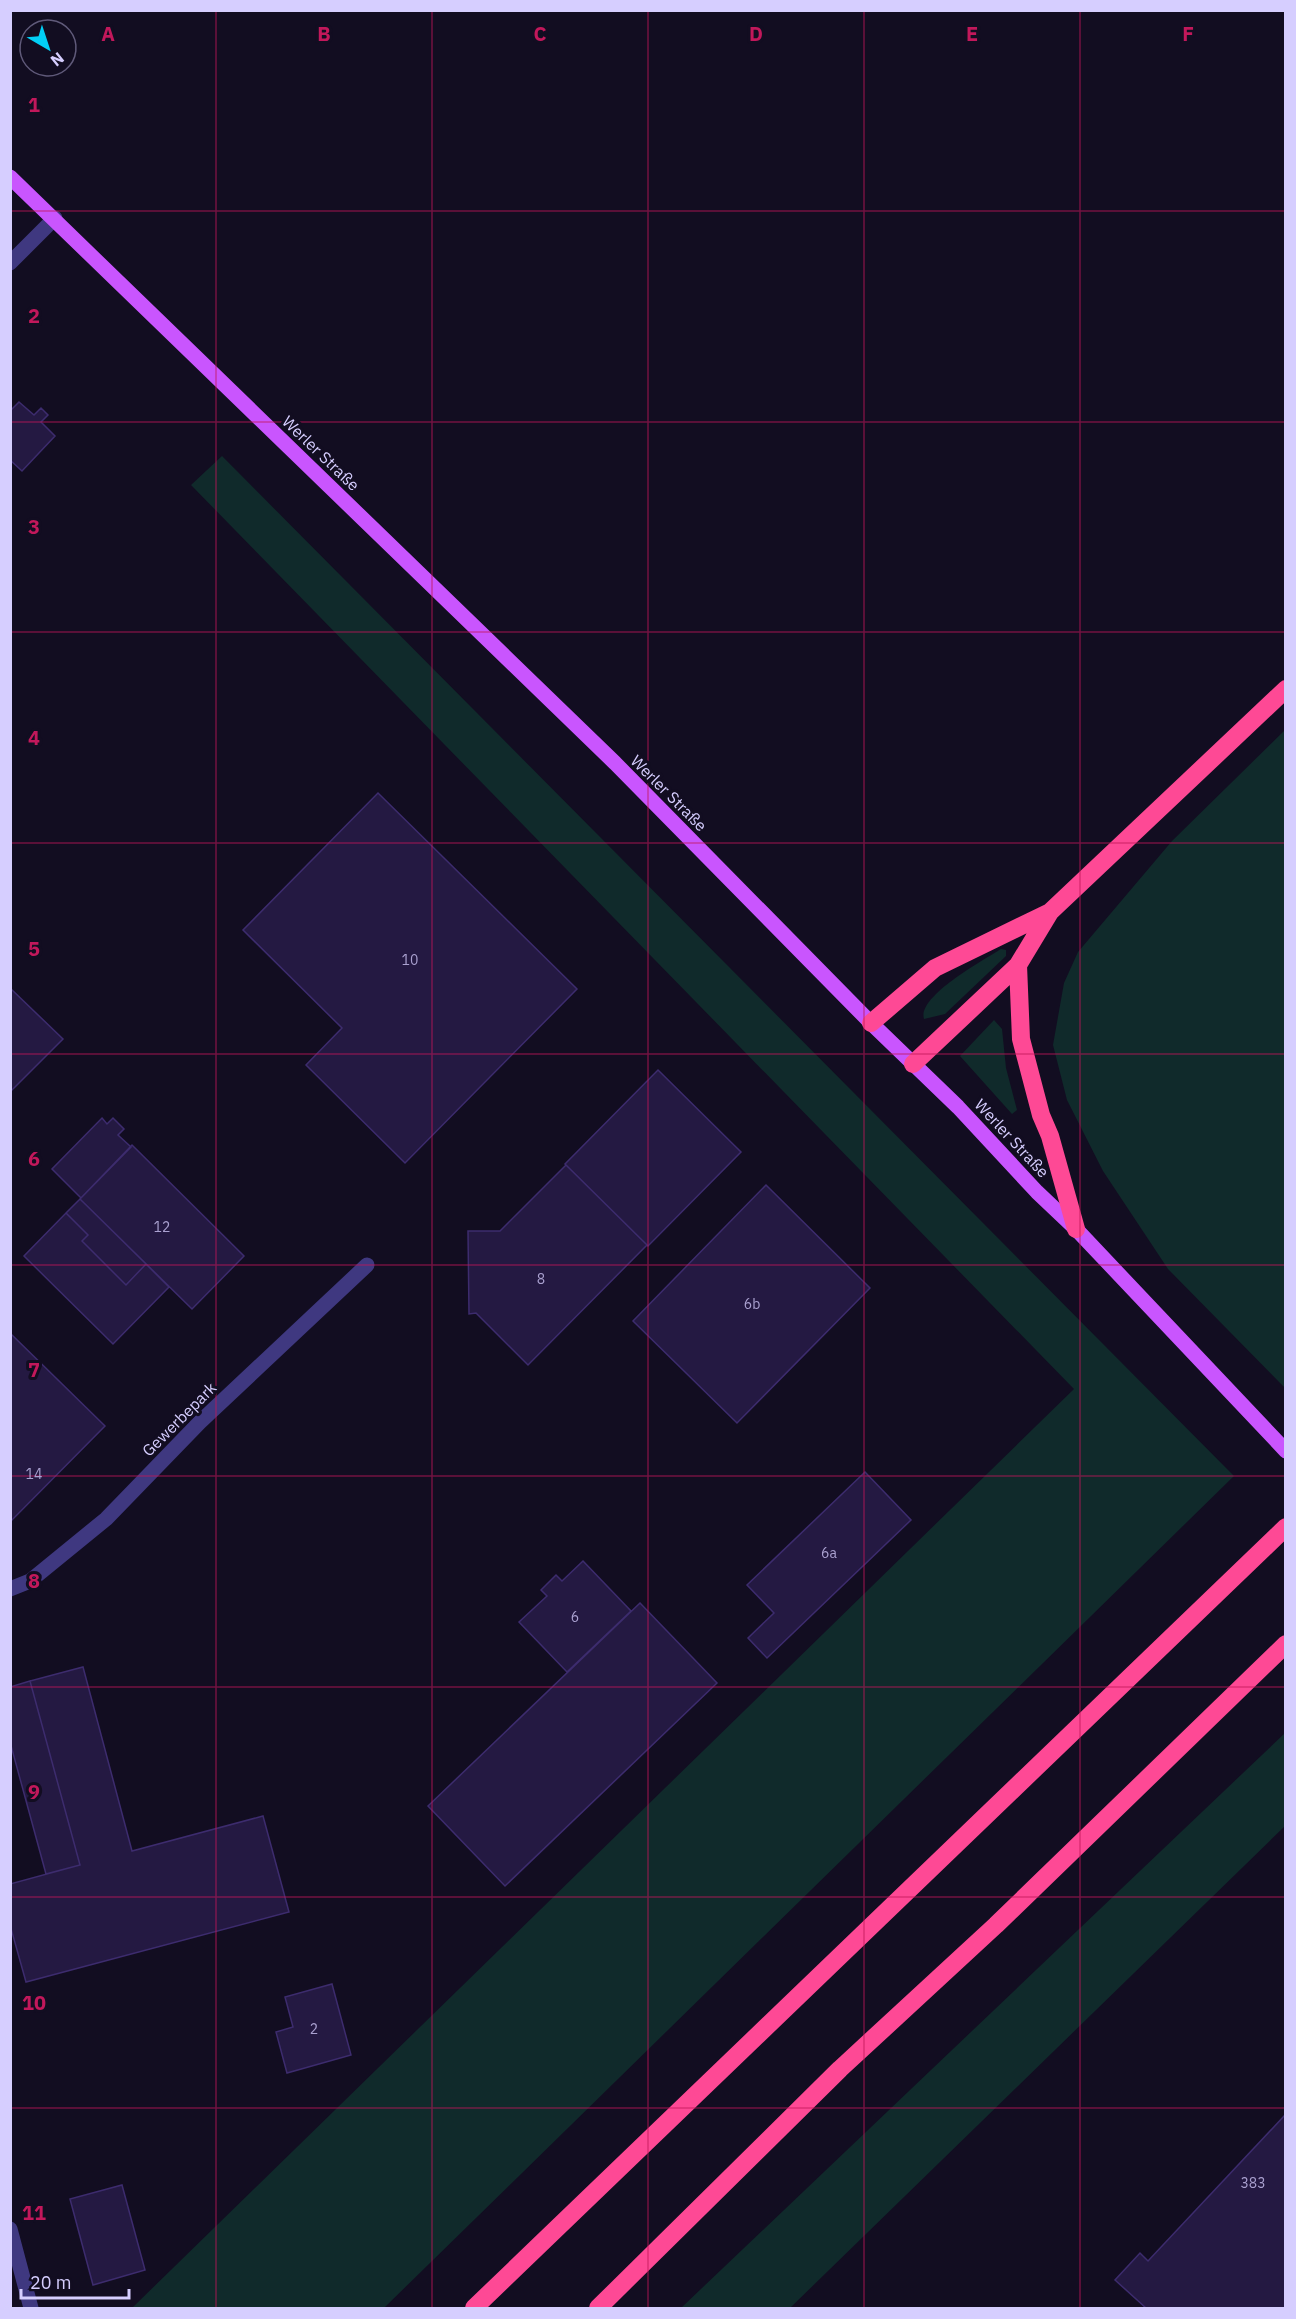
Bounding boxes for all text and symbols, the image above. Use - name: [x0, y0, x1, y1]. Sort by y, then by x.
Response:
- north arrow: [18, 18, 78, 78]
- text: A: [101, 20, 115, 47]
- text: B: [317, 20, 331, 47]
- text: C: [533, 20, 547, 47]
- text: D: [749, 20, 763, 47]
- text: E: [966, 20, 978, 47]
- text: F: [1182, 20, 1194, 47]
- text: N: [47, 48, 68, 71]
- text: 1: [28, 91, 40, 118]
- text: 2: [28, 302, 40, 329]
- street label: Werler Straße: [278, 411, 364, 495]
- text: 3: [28, 513, 40, 540]
- text: 4: [28, 724, 40, 751]
- street label: Werler Straße: [627, 751, 711, 835]
- text: 5: [28, 935, 40, 962]
- house number: 10: [402, 951, 418, 969]
- street label: Werler Straße: [971, 1095, 1053, 1181]
- text: 6: [28, 1145, 40, 1172]
- house number: 12: [154, 1218, 170, 1236]
- house number: 8: [537, 1270, 545, 1288]
- house number: 6b: [744, 1295, 760, 1313]
- text: 7: [28, 1356, 40, 1383]
- street label: Gewerbepark: [138, 1377, 221, 1460]
- house number: 14: [26, 1465, 42, 1483]
- house number: 6a: [821, 1544, 837, 1562]
- text: 8: [28, 1567, 40, 1594]
- house number: 6: [571, 1608, 579, 1626]
- text: 9: [28, 1778, 40, 1805]
- text: 10: [22, 1989, 46, 2016]
- house number: 2: [310, 2020, 318, 2038]
- house number: 383: [1240, 2174, 1266, 2192]
- text: 11: [22, 2199, 46, 2226]
- scale bar: [21, 2262, 129, 2300]
- text: 20 m: [30, 2271, 72, 2294]

